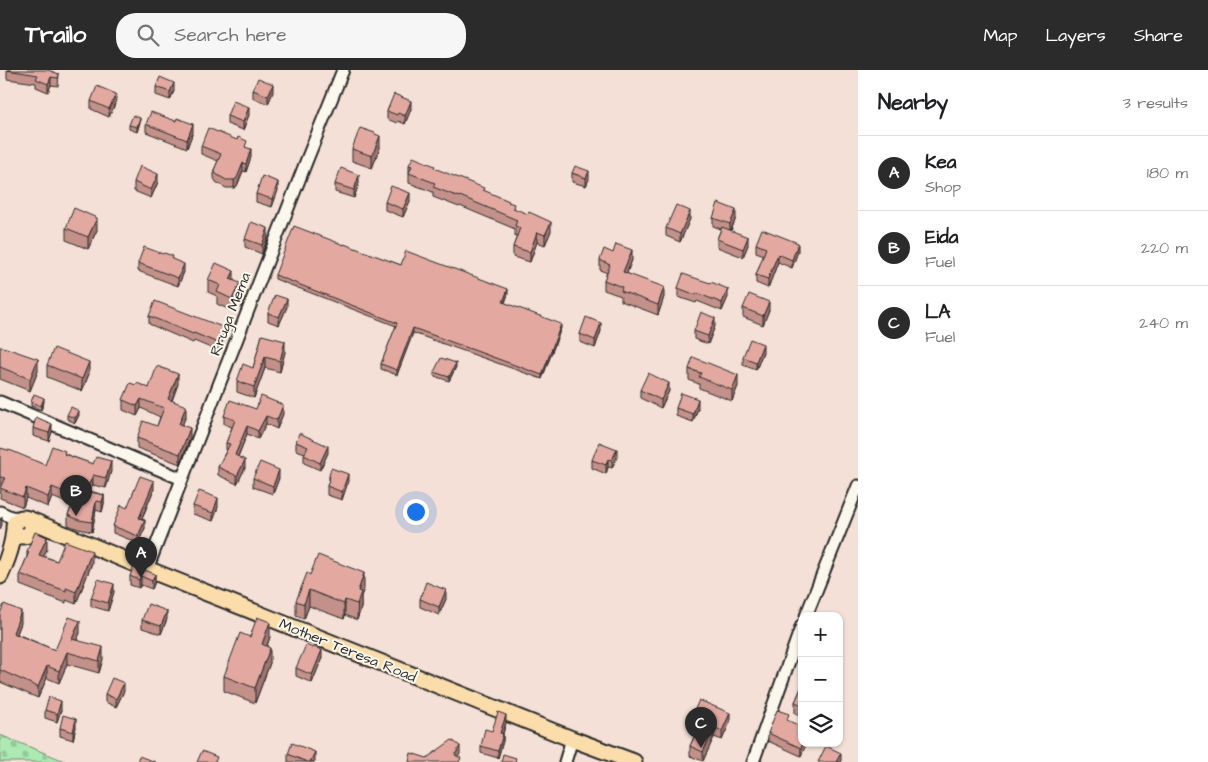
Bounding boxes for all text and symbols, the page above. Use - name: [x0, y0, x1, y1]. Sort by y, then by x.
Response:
- search box: [116, 13, 466, 58]
- text: Trailo: [25, 18, 86, 52]
- icon: search: [134, 21, 162, 49]
- text: Search here: [174, 22, 286, 49]
- text: Map: [983, 23, 1017, 48]
- text: Layers: [1045, 23, 1106, 48]
- text: Share: [1134, 23, 1183, 48]
- text: Nearby: [878, 88, 948, 117]
- text: 3 results: [1123, 92, 1188, 114]
- text: Kea: [925, 149, 956, 176]
- text: A: [889, 162, 899, 184]
- text: 180 m: [1147, 162, 1188, 184]
- text: Shop: [925, 176, 961, 198]
- text: Eida: [925, 224, 959, 251]
- text: B: [888, 237, 900, 259]
- text: 220 m: [1141, 237, 1188, 259]
- text: Fuel: [925, 251, 955, 273]
- street label: Rruga Mema: [205, 269, 257, 359]
- text: LA: [925, 299, 950, 326]
- text: C: [888, 312, 900, 334]
- text: 240 m: [1139, 312, 1188, 334]
- text: Fuel: [925, 326, 955, 348]
- pin: B: [60, 475, 92, 516]
- your location: [403, 499, 429, 525]
- pin: A: [125, 537, 157, 578]
- map controls: [798, 612, 843, 747]
- button: +: [798, 612, 843, 657]
- street label: Mother Teresa Road: [276, 613, 420, 688]
- button: −: [798, 657, 843, 702]
- button: layers: [798, 702, 843, 747]
- pin: C: [685, 707, 717, 748]

